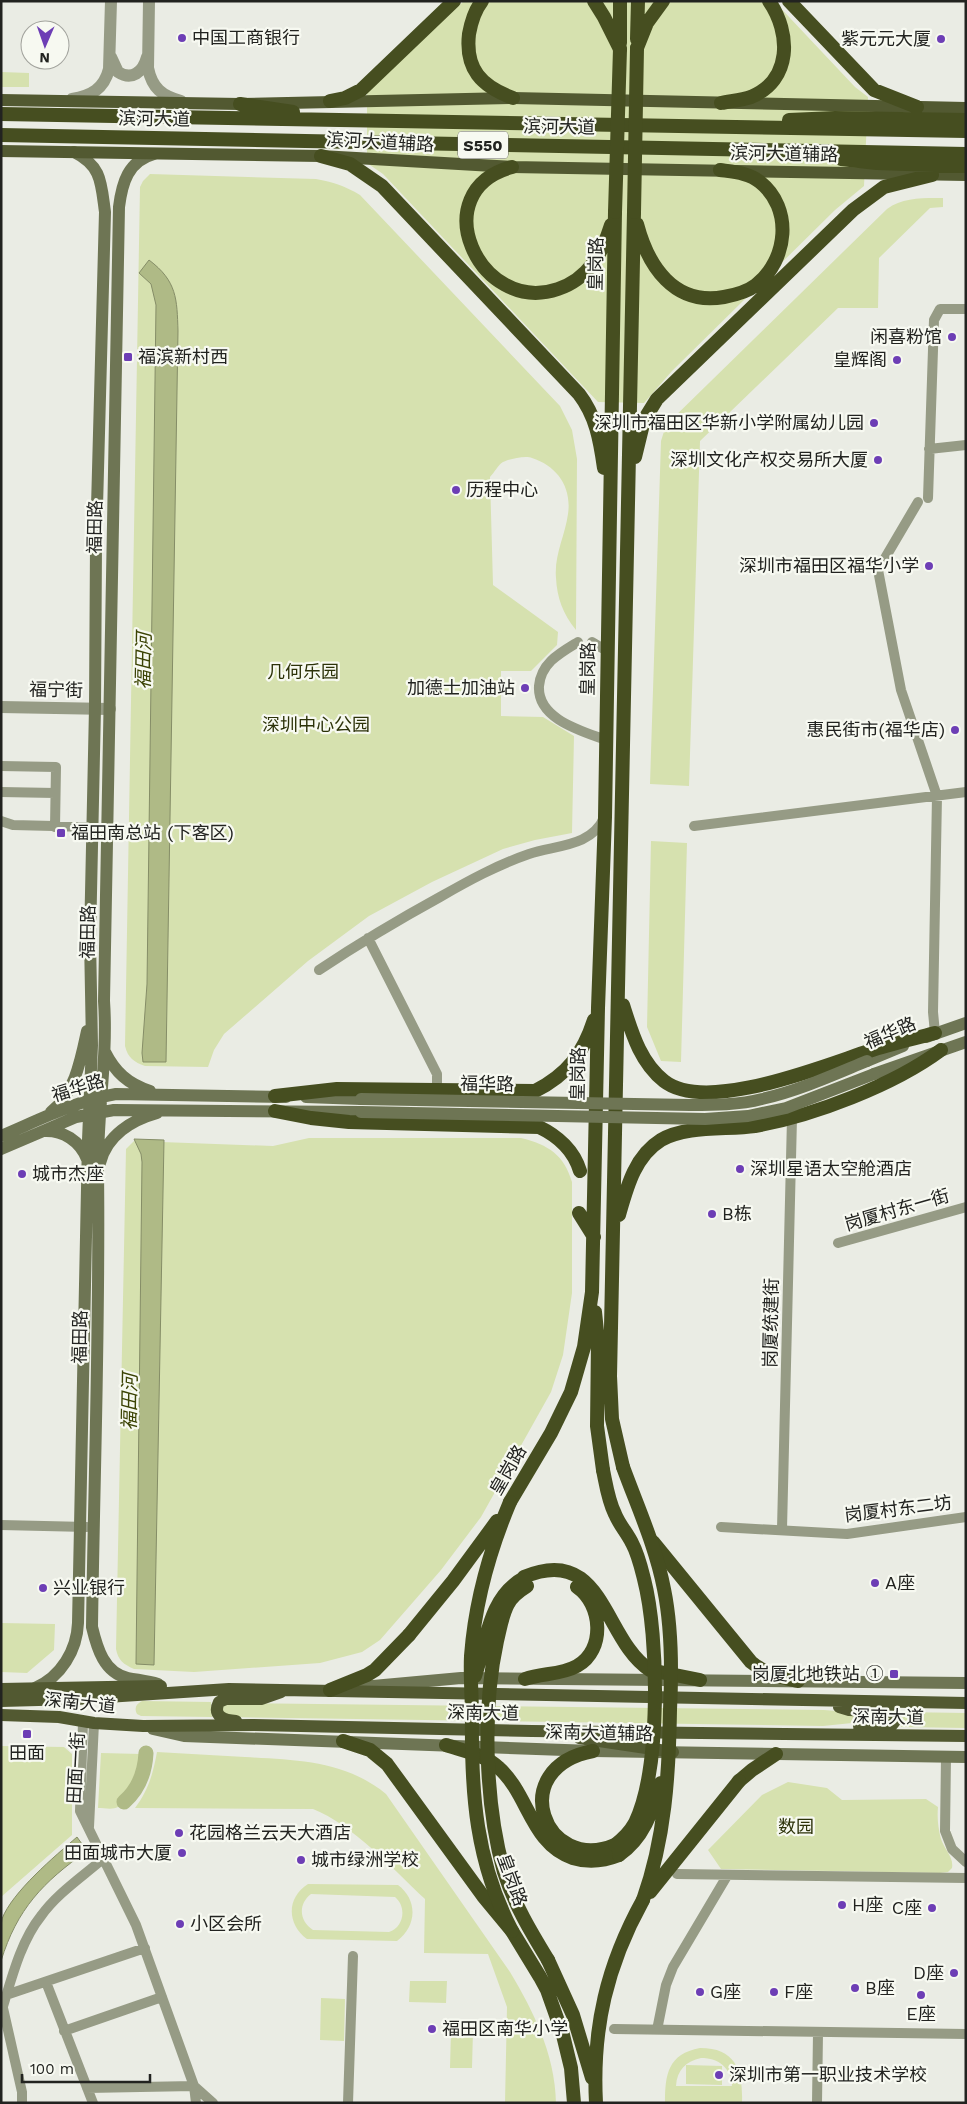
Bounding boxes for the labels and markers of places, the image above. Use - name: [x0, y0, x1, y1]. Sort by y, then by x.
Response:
- place label: 中国工商银行: [192, 27, 300, 48]
- place label: 紫元元大厦: [841, 28, 931, 49]
- marker: 中国工商银行: [176, 32, 188, 44]
- marker: 紫元元大厦: [935, 33, 947, 45]
- place label: 闲喜粉馆: [870, 326, 942, 347]
- marker: 闲喜粉馆: [946, 331, 958, 343]
- place label: 福滨新村西: [138, 346, 228, 367]
- place label: 皇辉阁: [833, 349, 887, 370]
- marker: 福滨新村西: [122, 351, 134, 363]
- marker: 皇辉阁: [891, 354, 903, 366]
- place label: 深圳市福田区华新小学附属幼儿园: [594, 412, 864, 433]
- marker: 深圳市福田区华新小学附属幼儿园: [868, 417, 880, 429]
- place label: 深圳文化产权交易所大厦: [670, 449, 868, 470]
- marker: 深圳文化产权交易所大厦: [872, 454, 884, 466]
- place label: 历程中心: [466, 479, 538, 500]
- marker: 历程中心: [450, 484, 462, 496]
- place label: 深圳市福田区福华小学: [739, 555, 919, 576]
- marker: 深圳市福田区福华小学: [923, 560, 935, 572]
- place label: 加德士加油站: [407, 677, 515, 698]
- marker: 加德士加油站: [519, 682, 531, 694]
- place label: 惠民街市(福华店): [806, 719, 945, 740]
- marker: 惠民街市(福华店): [949, 724, 961, 736]
- place label: 福田南总站 (下客区): [71, 822, 234, 843]
- marker: 福田南总站 (下客区): [55, 827, 67, 839]
- place label: 深圳星语太空舱酒店: [750, 1158, 912, 1179]
- place label: 城市杰座: [32, 1163, 104, 1184]
- marker: 深圳星语太空舱酒店: [734, 1163, 746, 1175]
- marker: 城市杰座: [16, 1168, 28, 1180]
- place label: B栋: [722, 1203, 752, 1224]
- marker: B栋: [706, 1208, 718, 1220]
- place label: A座: [885, 1572, 915, 1593]
- place label: 兴业银行: [53, 1577, 125, 1598]
- marker: A座: [869, 1577, 881, 1589]
- marker: 兴业银行: [37, 1582, 49, 1594]
- place label: 岗厦北地铁站 ①: [752, 1663, 884, 1684]
- marker: 岗厦北地铁站 ①: [888, 1668, 900, 1680]
- marker: 田面: [21, 1728, 33, 1740]
- place label: 田面: [9, 1742, 45, 1763]
- place label: 花园格兰云天大酒店: [189, 1822, 351, 1843]
- marker: 花园格兰云天大酒店: [173, 1827, 185, 1839]
- place label: 田面城市大厦: [64, 1842, 172, 1863]
- marker: 田面城市大厦: [176, 1847, 188, 1859]
- place label: 城市绿洲学校: [311, 1849, 419, 1870]
- marker: 城市绿洲学校: [295, 1854, 307, 1866]
- place label: H座: [852, 1894, 883, 1915]
- place label: C座: [892, 1897, 922, 1918]
- marker: H座: [836, 1899, 848, 1911]
- marker: C座: [926, 1902, 938, 1914]
- place label: 小区会所: [190, 1913, 262, 1934]
- marker: 小区会所: [174, 1918, 186, 1930]
- place label: D座: [913, 1962, 944, 1983]
- marker: D座: [948, 1967, 960, 1979]
- place label: B座: [865, 1977, 895, 1998]
- place label: G座: [710, 1981, 741, 2002]
- place label: F座: [784, 1981, 813, 2002]
- marker: B座: [849, 1982, 861, 1994]
- marker: G座: [694, 1986, 706, 1998]
- marker: F座: [768, 1986, 780, 1998]
- marker: E座: [915, 1989, 927, 2001]
- place label: E座: [906, 2003, 936, 2024]
- place label: 福田区南华小学: [442, 2018, 568, 2039]
- marker: 福田区南华小学: [426, 2023, 438, 2035]
- place label: 深圳市第一职业技术学校: [729, 2064, 927, 2085]
- marker: 深圳市第一职业技术学校: [713, 2069, 725, 2081]

